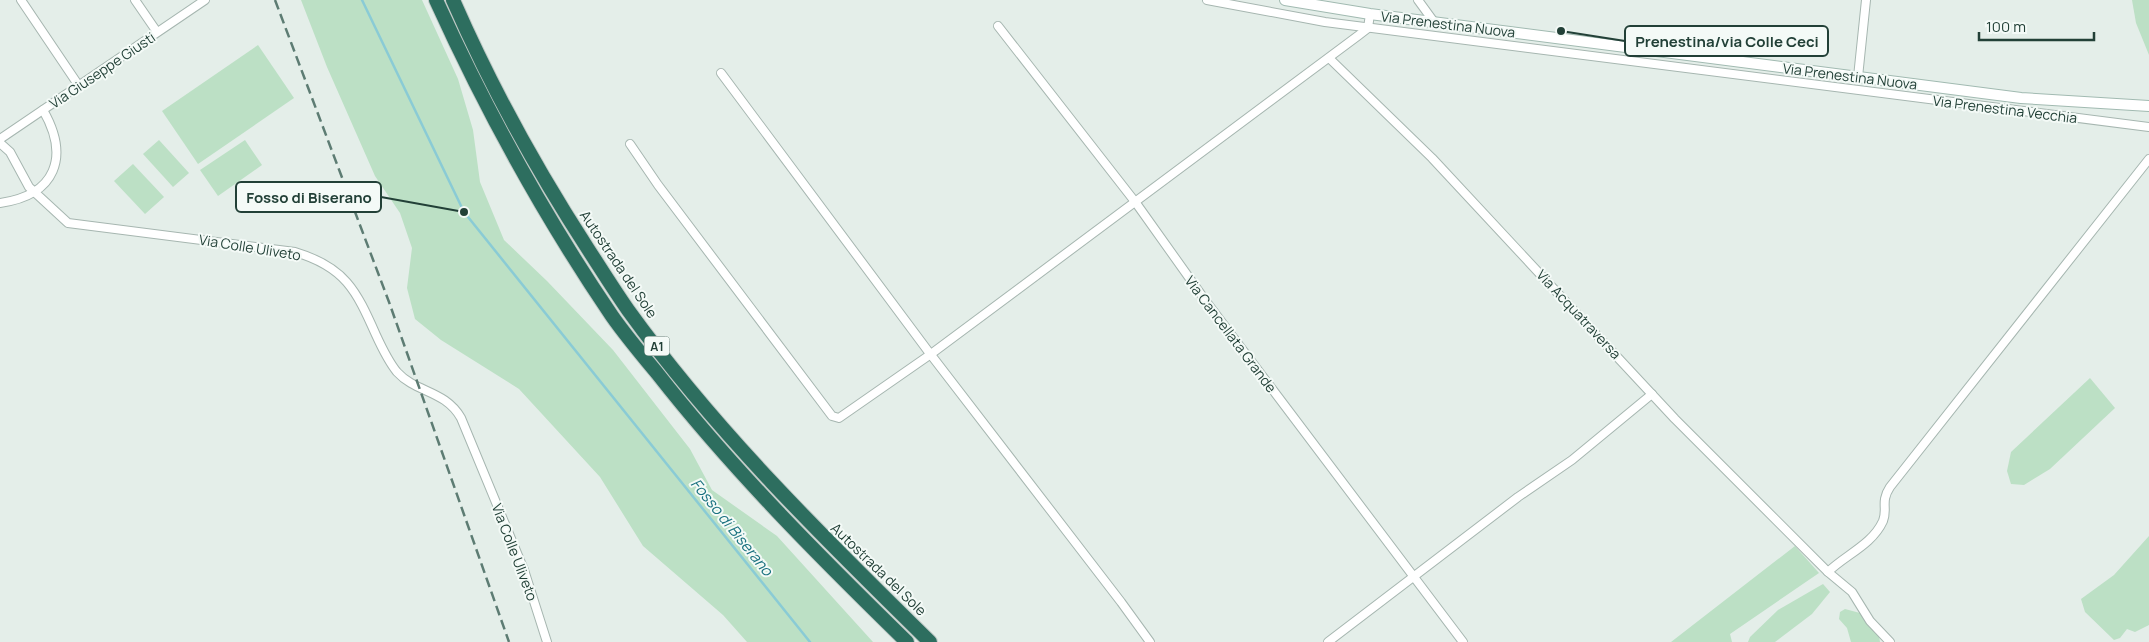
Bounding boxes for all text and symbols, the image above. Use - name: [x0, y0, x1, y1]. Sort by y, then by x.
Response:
- street label: Via Prenestina Nuova: [1380, 6, 1516, 42]
- scale bar: [1979, 10, 2094, 42]
- text: 100 m: [1986, 16, 2026, 37]
- callout: Prenestina/via Colle Ceci: [1625, 26, 1828, 56]
- street label: Via Giuseppe Giusti: [45, 27, 159, 113]
- text: Prenestina/via Colle Ceci: [1635, 31, 1819, 52]
- street label: Via Prenestina Nuova: [1782, 58, 1918, 94]
- street label: Via Prenestina Vecchia: [1932, 91, 2078, 127]
- callout: Fosso di Biserano: [236, 182, 381, 212]
- text: Fosso di Biserano: [246, 187, 372, 208]
- street label: Autostrada del Sole: [576, 206, 662, 322]
- street label: Via Colle Uliveto: [198, 230, 302, 264]
- street label: Via Acquatraversa: [1533, 265, 1625, 363]
- street label: Via Cancellata Grande: [1181, 272, 1281, 396]
- road number: A1: [644, 336, 670, 356]
- water label: Fosso di Biserano: [686, 474, 779, 581]
- street label: Via Colle Uliveto: [488, 501, 542, 603]
- street label: Autostrada del Sole: [827, 518, 931, 620]

